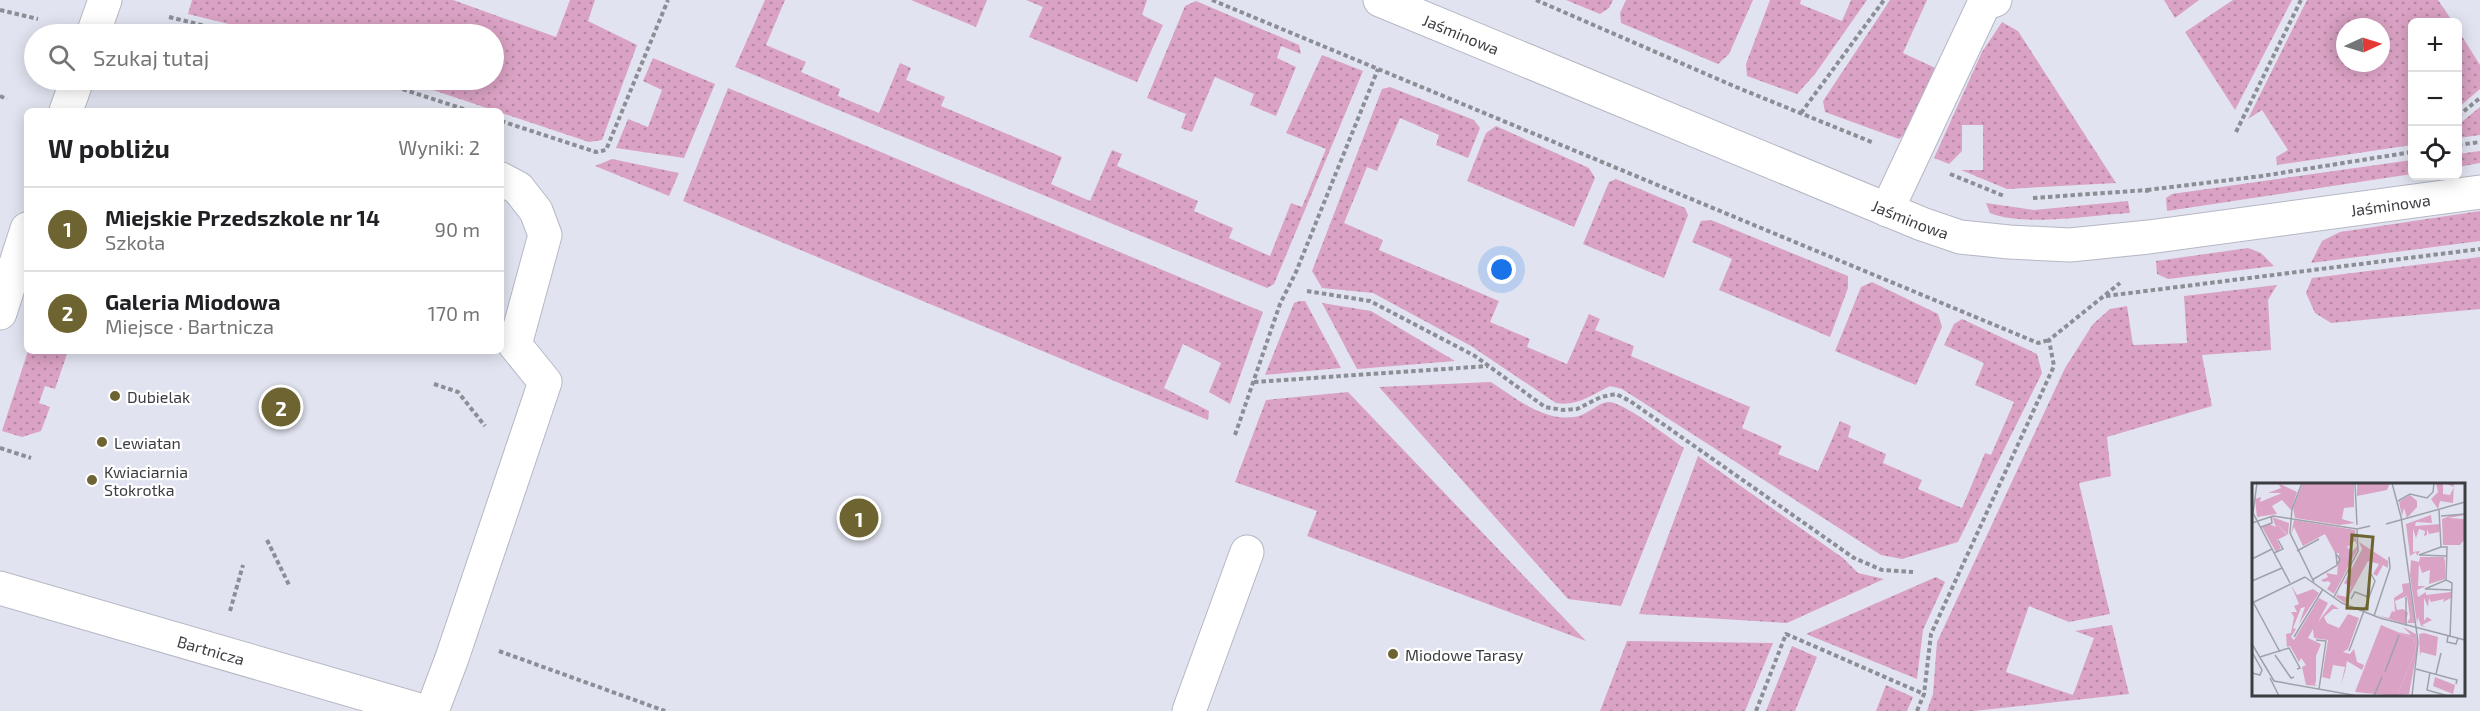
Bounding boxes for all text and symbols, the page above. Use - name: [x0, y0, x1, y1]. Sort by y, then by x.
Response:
- street label: Jaśminowa: [1420, 9, 1502, 58]
- north arrow: [2336, 18, 2390, 72]
- map controls: [2408, 18, 2462, 180]
- button: +: [2408, 18, 2462, 72]
- search box: [24, 24, 504, 90]
- icon: search: [45, 41, 78, 74]
- text: Szukaj tutaj: [93, 44, 209, 70]
- button: −: [2408, 72, 2462, 126]
- button: locate: [2408, 126, 2462, 180]
- text: W pobliżu: [48, 132, 170, 163]
- text: Wyniki: 2: [398, 135, 480, 159]
- street label: Jaśminowa: [2349, 189, 2432, 219]
- street label: Jaśminowa: [1870, 195, 1951, 242]
- text: Miejskie Przedszkole nr 14: [105, 204, 380, 230]
- text: 1: [63, 217, 72, 241]
- text: 90 m: [435, 217, 480, 241]
- text: Szkoła: [105, 230, 165, 254]
- your location: [1487, 255, 1516, 284]
- text: Galeria Miodowa: [105, 288, 281, 314]
- text: 2: [62, 301, 73, 325]
- text: 170 m: [428, 301, 480, 325]
- text: Miejsce · Bartnicza: [105, 314, 274, 338]
- pin: 2: [262, 384, 300, 430]
- place label: Dubielak: [127, 387, 190, 406]
- marker: Dubielak: [108, 389, 122, 403]
- place label: Lewiatan: [114, 433, 181, 452]
- marker: Lewiatan: [95, 435, 109, 449]
- place label: Kwiaciarnia Stokrotka: [104, 462, 188, 499]
- marker: Kwiaciarnia Stokrotka: [85, 473, 99, 487]
- inset map: [2252, 483, 2465, 696]
- pin: 1: [840, 496, 878, 540]
- street label: Bartnicza: [175, 631, 247, 668]
- place label: Miodowe Tarasy: [1405, 645, 1524, 664]
- marker: Miodowe Tarasy: [1386, 647, 1400, 661]

